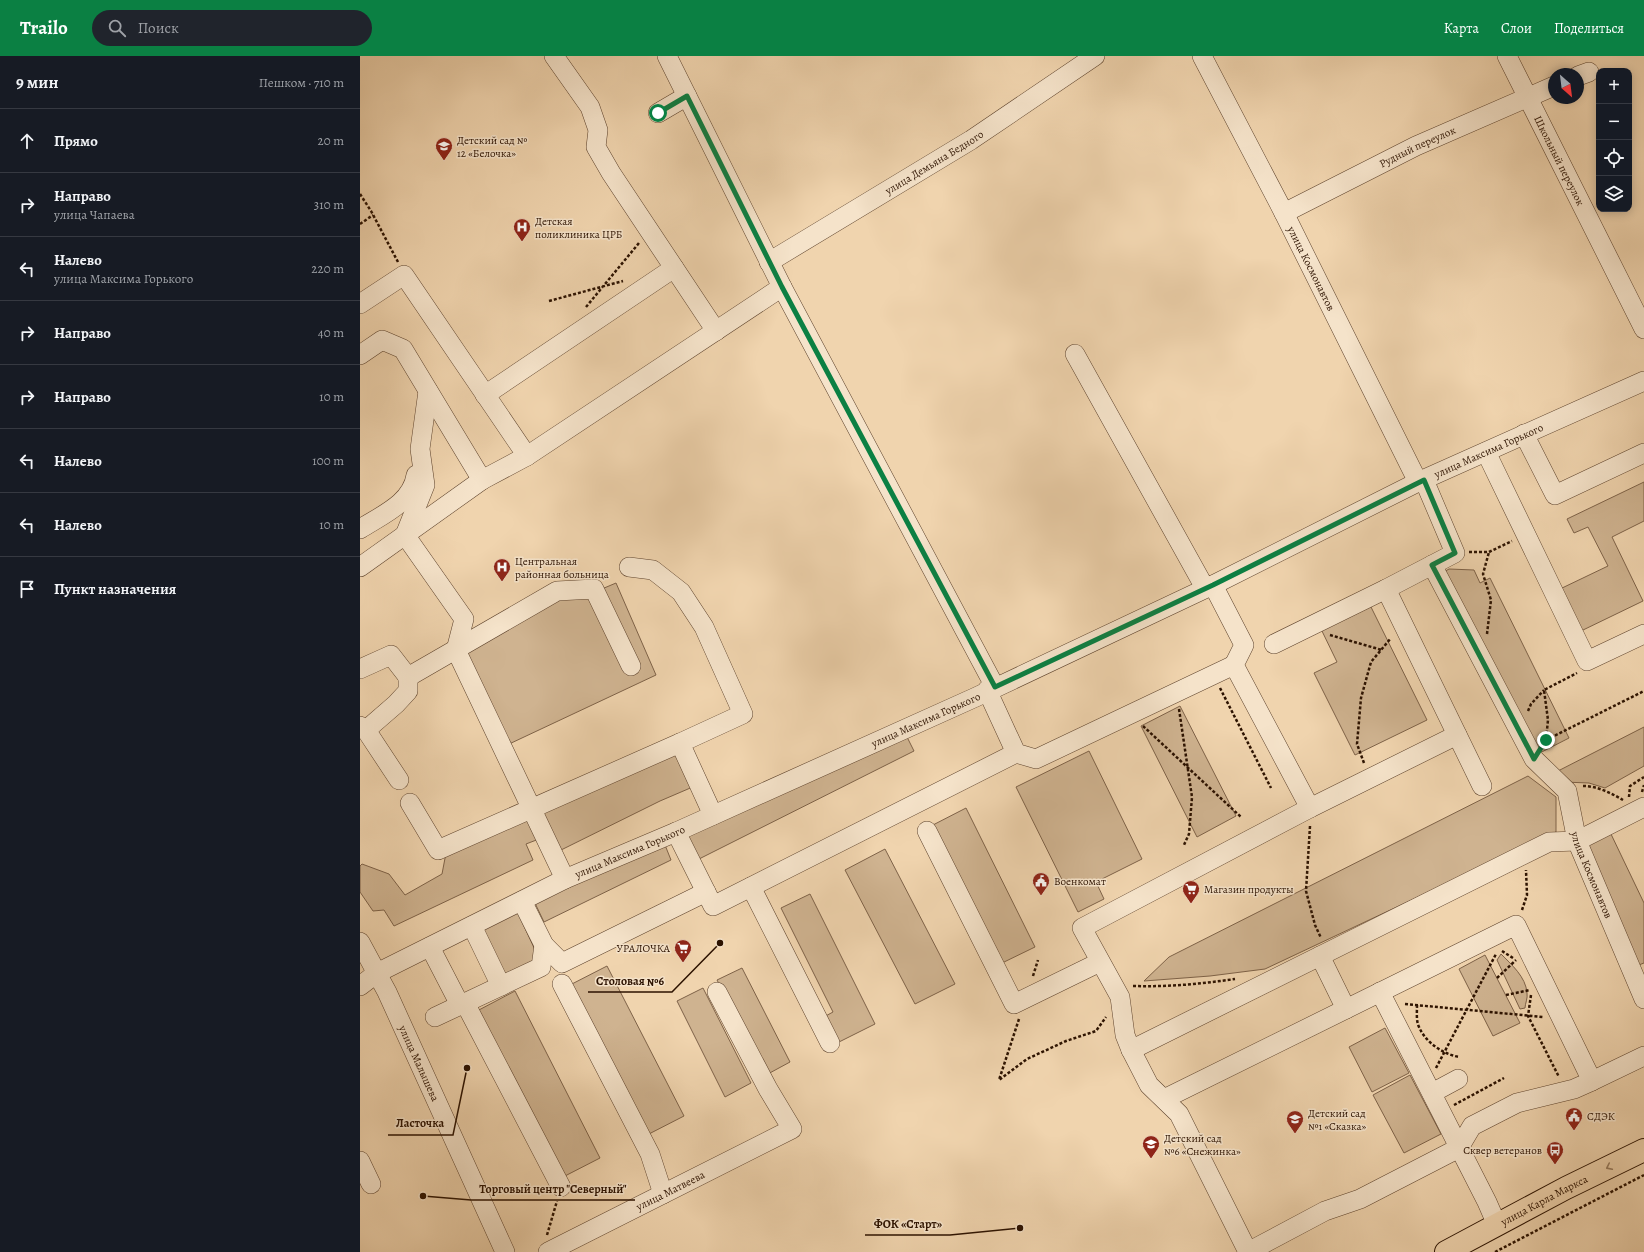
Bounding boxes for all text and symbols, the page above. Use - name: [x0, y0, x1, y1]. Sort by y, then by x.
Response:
- search box: [92, 10, 372, 46]
- text: Trailo: [20, 15, 68, 41]
- icon: search: [106, 17, 128, 39]
- text: Поиск: [138, 18, 179, 38]
- text: Карта: [1444, 19, 1479, 38]
- text: Слои: [1501, 19, 1532, 38]
- text: Поделиться: [1554, 19, 1624, 38]
- north arrow: [1548, 68, 1584, 104]
- map controls: [1596, 68, 1632, 212]
- button: +: [1596, 68, 1632, 104]
- text: 9 мин: [16, 71, 58, 94]
- text: Пешком · 710 m: [259, 74, 344, 91]
- route start: [649, 104, 667, 122]
- button: −: [1596, 104, 1632, 140]
- street label: Школьный переулок: [1531, 113, 1589, 209]
- street label: Рудный переулок: [1377, 122, 1458, 171]
- street label: улица Демьяна Бедного: [881, 126, 987, 198]
- icon: ahead: [16, 130, 38, 152]
- text: Прямо: [54, 131, 98, 151]
- text: 20 m: [318, 132, 344, 149]
- place label: Детский сад № 12 «Белочка»: [457, 133, 528, 161]
- school or university icon: Детский сад № 12 «Белочка»: [434, 136, 454, 161]
- button: locate: [1596, 140, 1632, 176]
- button: layers: [1596, 176, 1632, 212]
- text: Направо: [54, 186, 111, 206]
- icon: right: [16, 194, 38, 216]
- text: 310 m: [314, 196, 344, 213]
- text: улица Чапаева: [54, 206, 135, 223]
- place label: Детская поликлиника ЦРБ: [535, 214, 622, 242]
- hospital icon: Детская поликлиника ЦРБ: [512, 217, 532, 242]
- street label: улица Космонавтов: [1284, 223, 1339, 313]
- text: Налево: [54, 250, 102, 270]
- icon: left: [16, 258, 38, 280]
- text: 220 m: [311, 260, 344, 277]
- text: улица Максима Горького: [54, 270, 193, 287]
- icon: right: [16, 322, 38, 344]
- text: Направо: [54, 323, 111, 343]
- text: 40 m: [318, 324, 344, 341]
- icon: right: [16, 386, 38, 408]
- text: Направо: [54, 387, 111, 407]
- text: 10 m: [319, 388, 344, 405]
- street label: улица Максима Горького: [1431, 419, 1546, 482]
- icon: left: [16, 450, 38, 472]
- text: Налево: [54, 451, 102, 471]
- text: 100 m: [312, 452, 344, 469]
- icon: left: [16, 514, 38, 536]
- text: Налево: [54, 515, 102, 535]
- text: 10 m: [319, 516, 344, 533]
- place label: Центральная районная больница: [515, 554, 610, 582]
- hospital icon: Центральная районная больница: [492, 557, 512, 582]
- icon: arrive: [16, 578, 38, 600]
- text: Пункт назначения: [54, 579, 176, 599]
- street label: улица Максима Горького: [868, 688, 983, 751]
- route end: [1537, 731, 1555, 749]
- street label: улица Максима Горького: [572, 821, 688, 882]
- street label: улица Космонавтов: [1568, 829, 1616, 921]
- public building icon: Военкомат: [1031, 871, 1051, 896]
- place label: Военкомат: [1054, 874, 1106, 889]
- supermarket icon: Магазин продукты: [1181, 879, 1201, 904]
- place label: Магазин продукты: [1204, 882, 1294, 897]
- supermarket icon: УРАЛОЧКА: [673, 938, 693, 963]
- place label: УРАЛОЧКА: [617, 941, 671, 956]
- callout: Столовая №6: [588, 968, 672, 992]
- text: Столовая №6: [596, 973, 664, 989]
- street label: улица Малышева: [395, 1022, 443, 1104]
- place label: Детский сад №1 «Сказка»: [1308, 1106, 1367, 1134]
- public building icon: СДЭК: [1564, 1106, 1584, 1131]
- school or university icon: Детский сад №1 «Сказка»: [1285, 1109, 1305, 1134]
- place label: СДЭК: [1587, 1109, 1615, 1124]
- callout: Ласточка: [388, 1111, 453, 1135]
- text: Ласточка: [396, 1115, 444, 1131]
- place label: Детский сад №6 «Снежинка»: [1164, 1131, 1241, 1159]
- school or university icon: Детский сад №6 «Снежинка»: [1141, 1134, 1161, 1159]
- bus stop icon: Сквер ветеранов: [1545, 1140, 1565, 1165]
- place label: Сквер ветеранов: [1463, 1143, 1542, 1158]
- one-way arrow: [1606, 1162, 1613, 1170]
- street label: улица Матвеева: [633, 1166, 708, 1214]
- street label: улица Карла Маркса: [1497, 1171, 1591, 1229]
- callout: Торговый центр "Северный": [471, 1176, 635, 1200]
- text: Торговый центр "Северный": [479, 1181, 627, 1197]
- callout: ФОК «Старт»: [865, 1211, 950, 1235]
- text: ФОК «Старт»: [874, 1216, 943, 1232]

